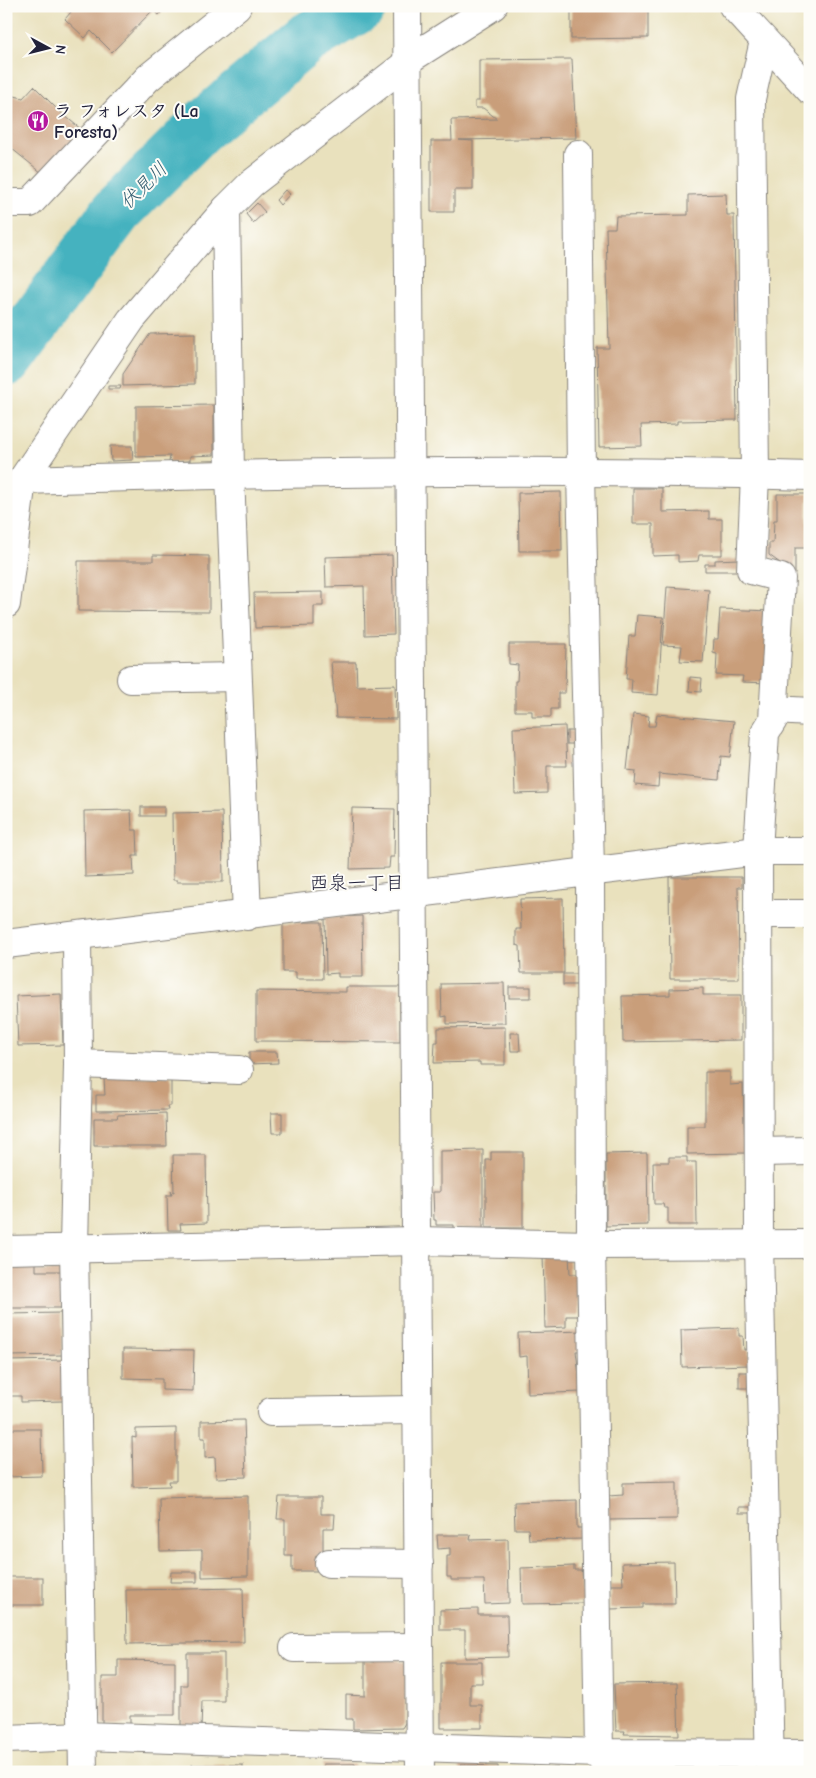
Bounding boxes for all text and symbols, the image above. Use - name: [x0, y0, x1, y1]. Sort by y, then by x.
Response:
- north arrow: [22, 22, 72, 72]
- text: N: [51, 44, 69, 55]
- place label: ラ フォレスタ (La Foresta): [54, 101, 199, 143]
- restaurant icon: ラ フォレスタ (La Foresta): [26, 109, 50, 133]
- water label: 伏見川: [116, 158, 172, 214]
- district label: 西泉一丁目: [309, 872, 405, 894]

